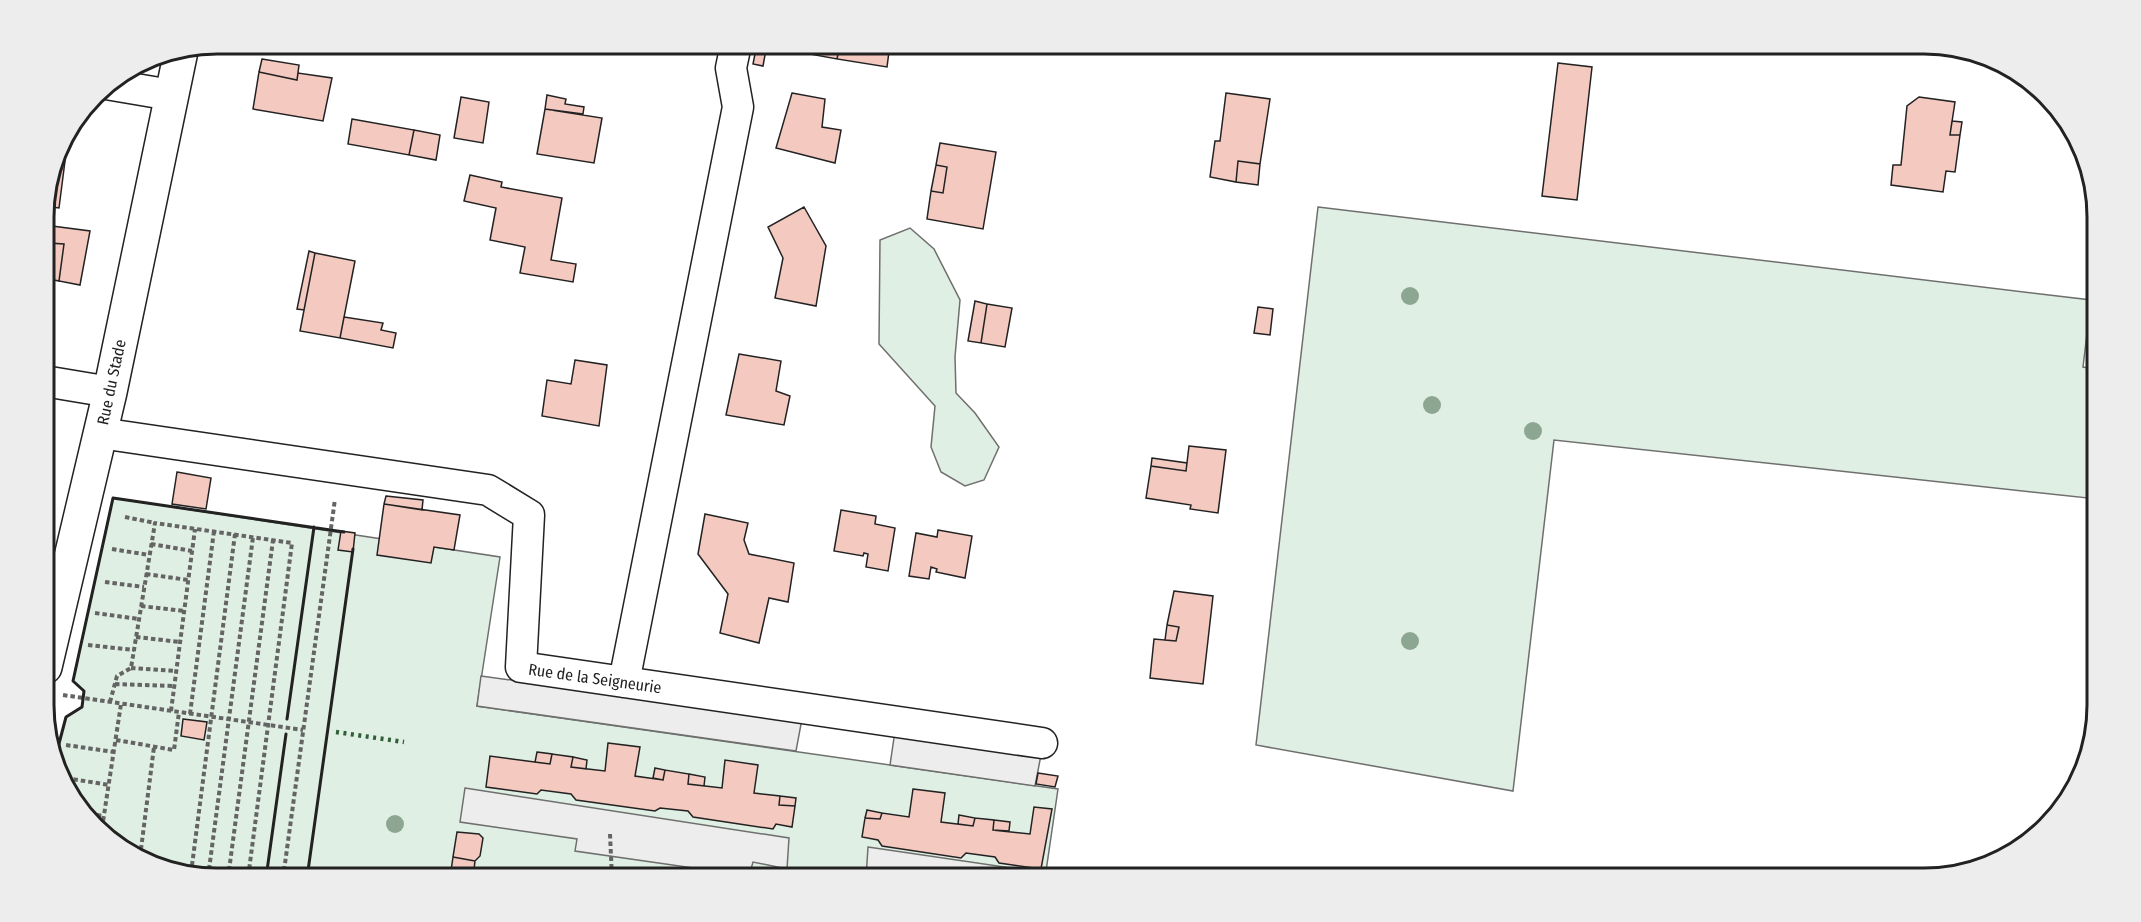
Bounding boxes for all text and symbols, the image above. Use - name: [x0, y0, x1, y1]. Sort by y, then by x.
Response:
- street label: Rue du Stade: [93, 338, 130, 427]
- street label: Rue de la Seigneurie: [527, 660, 663, 697]

